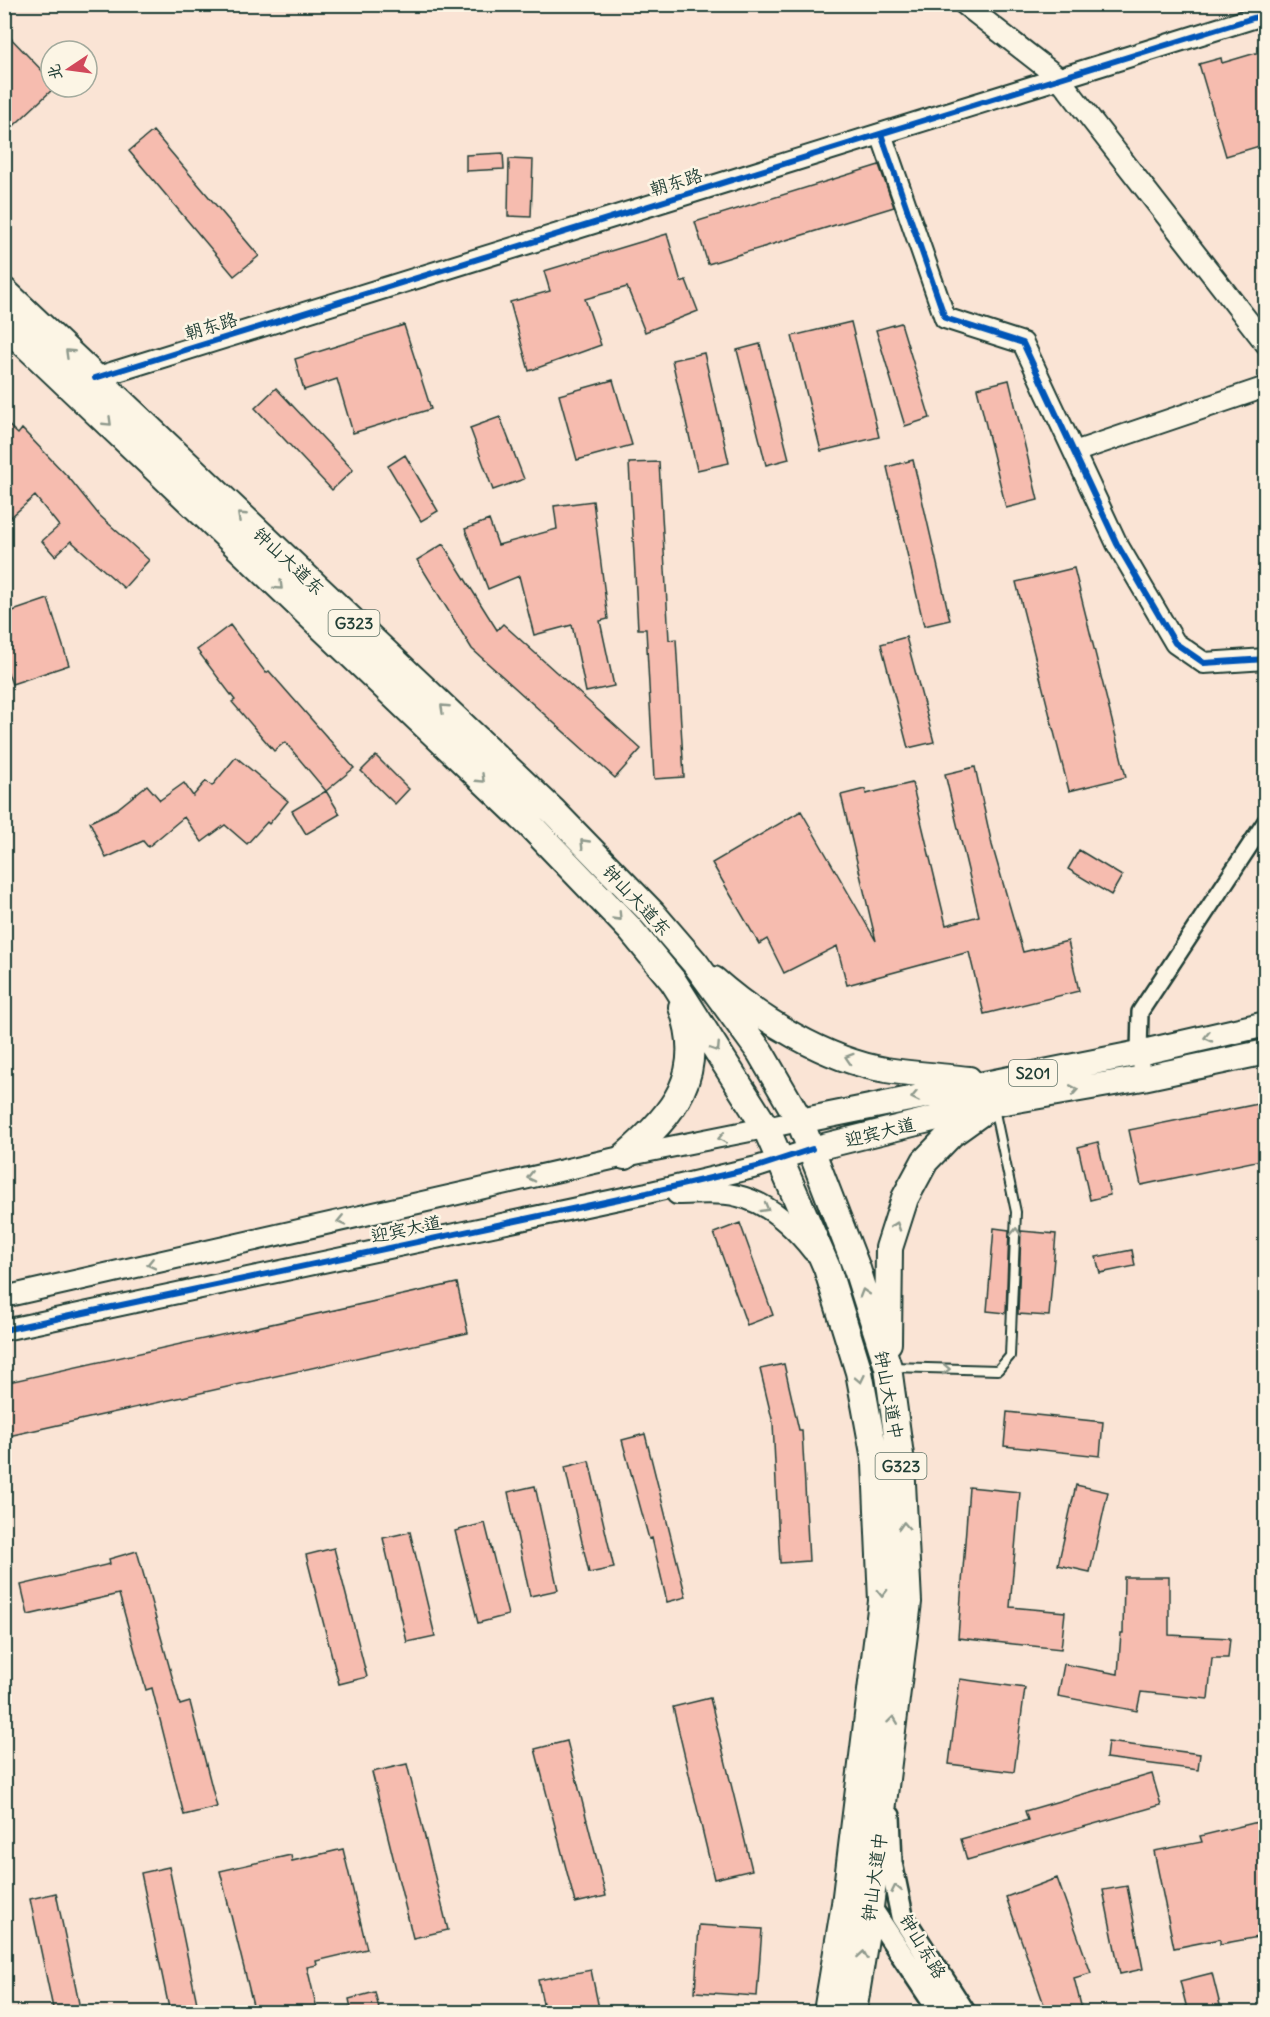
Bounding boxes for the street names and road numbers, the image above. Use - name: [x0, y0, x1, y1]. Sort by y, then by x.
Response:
- street label: 朝东路: [647, 163, 705, 201]
- street label: 朝东路: [182, 307, 240, 345]
- street label: 钟山大道东: [248, 522, 330, 600]
- road number: G323: [328, 610, 380, 636]
- street label: 钟山大道东: [598, 859, 676, 941]
- road number: S201: [1009, 1060, 1057, 1086]
- street label: 迎宾大道: [842, 1112, 918, 1152]
- street label: 迎宾大道: [368, 1210, 444, 1248]
- street label: 钟山大道中: [870, 1349, 908, 1441]
- road number: G323: [876, 1453, 926, 1479]
- street label: 钟山大道中: [856, 1831, 892, 1923]
- street label: 钟山东路: [895, 1909, 951, 1983]

